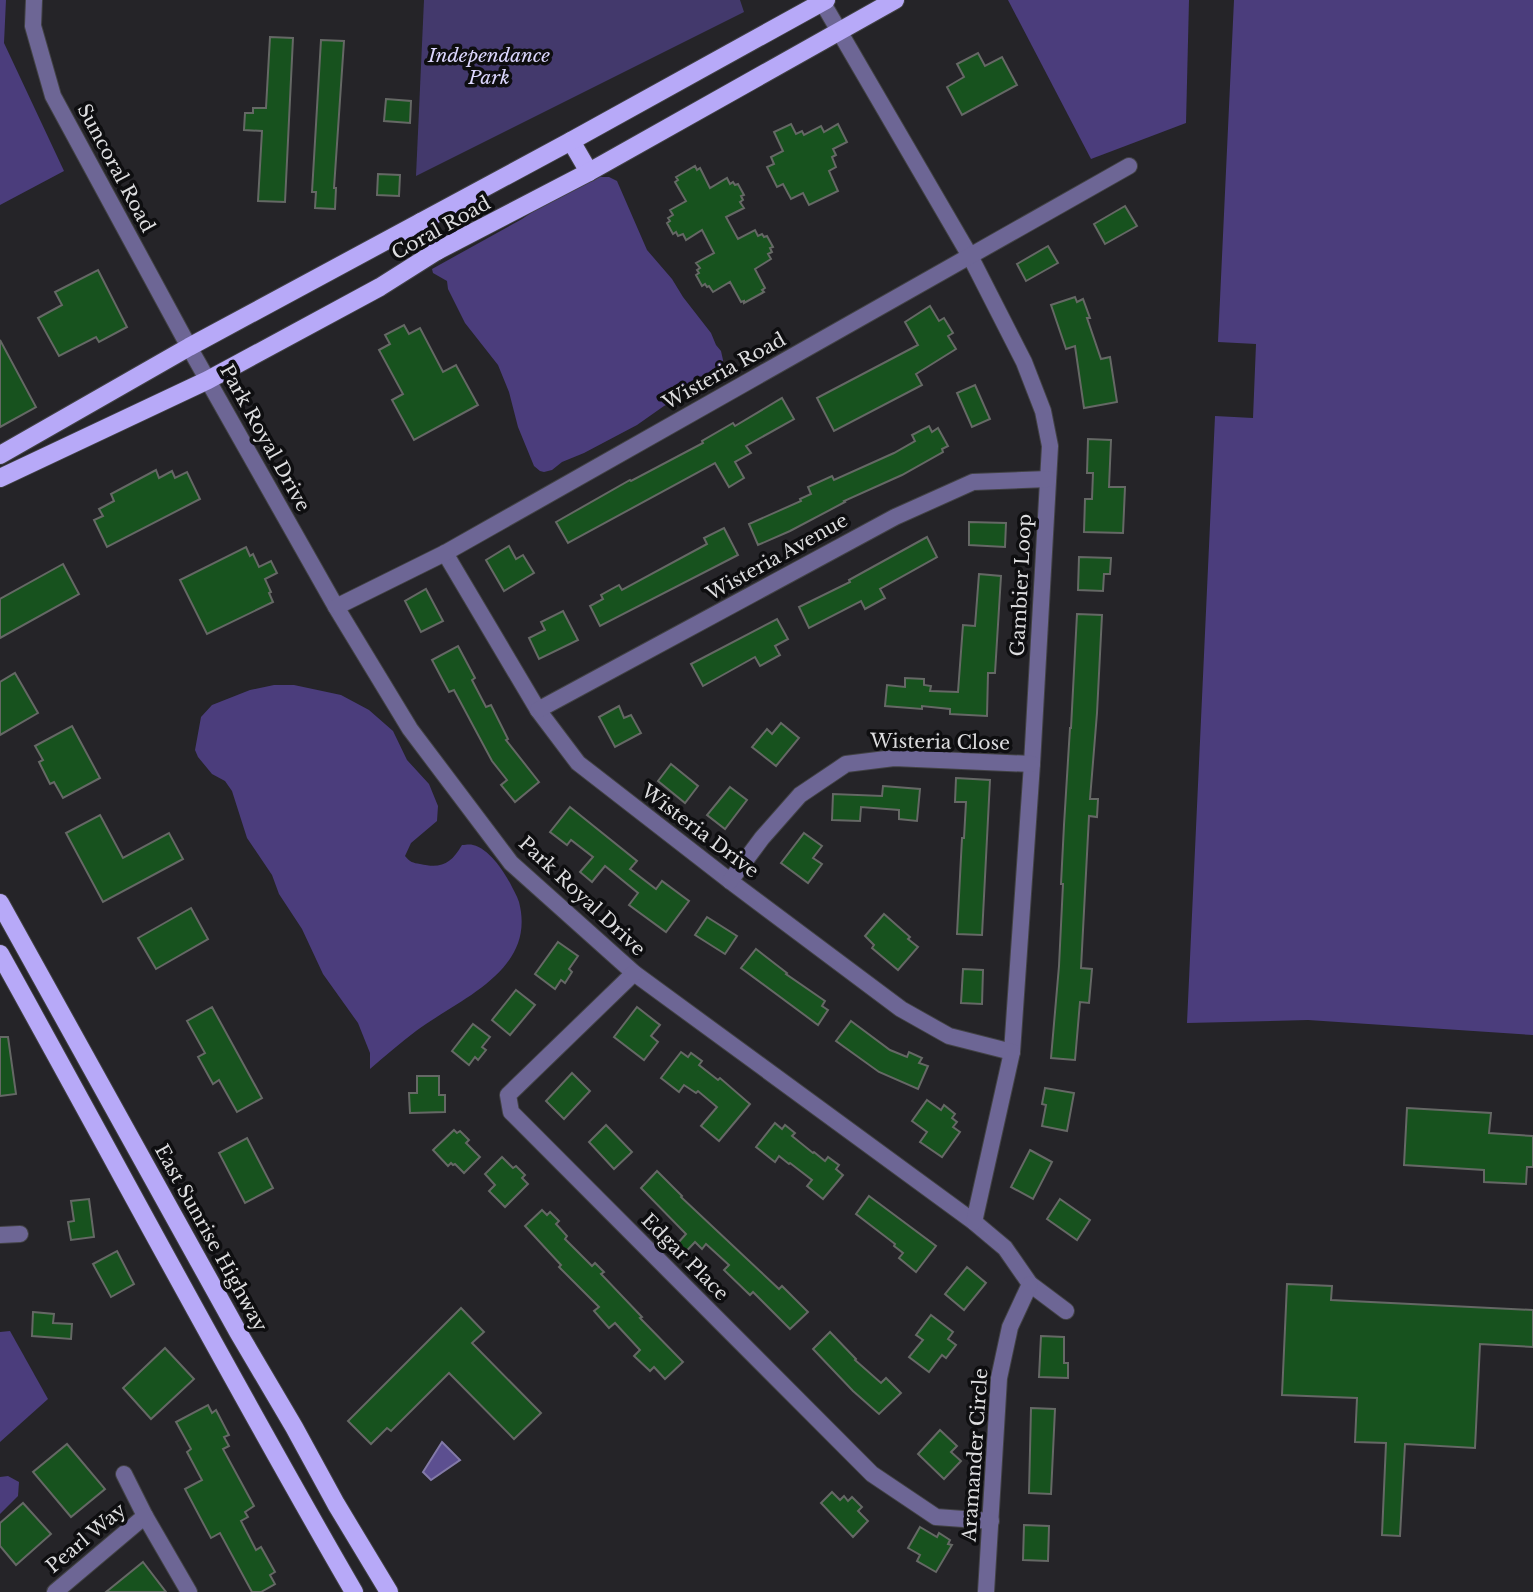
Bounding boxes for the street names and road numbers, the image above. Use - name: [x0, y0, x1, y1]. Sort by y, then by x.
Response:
- street label: Suncoral Road: [72, 100, 160, 236]
- street label: Coral Road: [388, 191, 495, 265]
- street label: Wisteria Road: [658, 328, 790, 415]
- street label: Park Royal Drive: [215, 360, 315, 516]
- street label: Wisteria Avenue: [701, 509, 852, 606]
- street label: Gambier Loop: [1006, 513, 1036, 657]
- street label: Wisteria Close: [869, 729, 1010, 755]
- street label: Wisteria Drive: [636, 779, 763, 883]
- street label: Park Royal Drive: [514, 831, 650, 961]
- street label: East Sunrise Highway: [150, 1140, 272, 1336]
- street label: Edgar Place: [637, 1209, 733, 1305]
- street label: Aramander Circle: [957, 1368, 993, 1543]
- street label: Pearl Way: [42, 1498, 130, 1578]

